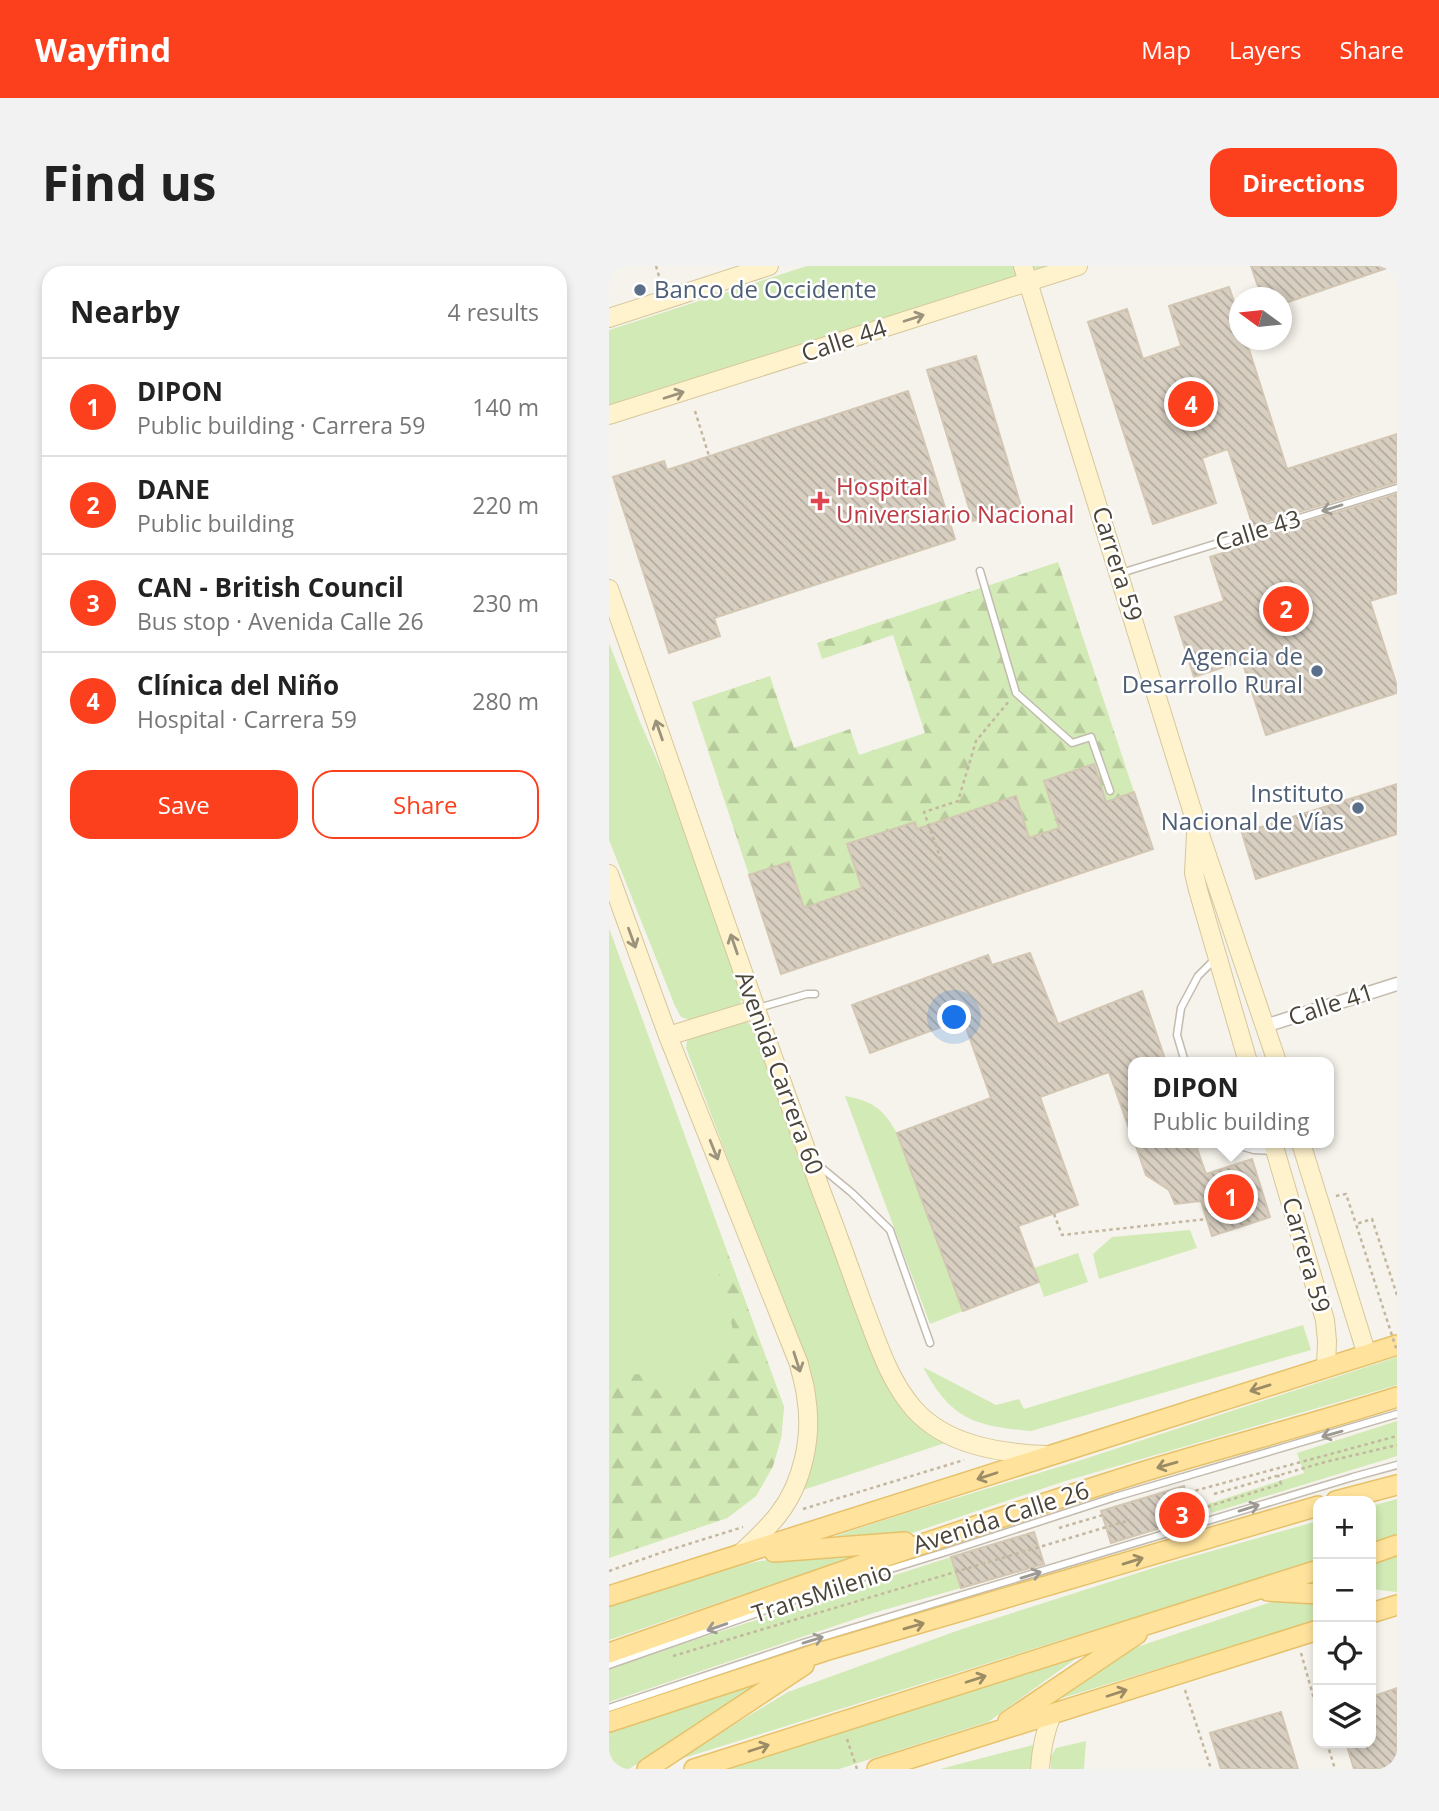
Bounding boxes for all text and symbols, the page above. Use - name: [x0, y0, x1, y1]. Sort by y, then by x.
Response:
- text: Wayfind: [35, 27, 171, 72]
- text: Map: [1141, 33, 1191, 66]
- text: Layers: [1229, 33, 1302, 66]
- text: Share: [1340, 33, 1404, 66]
- button: Directions: [1210, 148, 1397, 217]
- text: Find us: [42, 149, 216, 215]
- place label: Banco de Occidente: [654, 272, 877, 305]
- marker: Banco de Occidente: [632, 282, 648, 298]
- north arrow: [1229, 287, 1292, 350]
- text: Nearby: [70, 291, 180, 332]
- text: 4 results: [448, 296, 539, 328]
- street label: Calle 44: [797, 310, 891, 369]
- one-way arrow: [903, 311, 925, 324]
- text: DIPON: [137, 373, 223, 409]
- pin: 4: [1168, 378, 1214, 430]
- one-way arrow: [663, 387, 685, 400]
- text: 1: [86, 391, 100, 423]
- text: 140 m: [472, 391, 539, 423]
- text: Public building · Carrera 59: [137, 409, 425, 441]
- place label: Hospital Universiario Nacional: [836, 469, 1074, 530]
- text: DANE: [137, 471, 210, 507]
- text: 2: [86, 489, 100, 521]
- text: 220 m: [472, 489, 539, 521]
- marker: Hospital Universiario Nacional: [810, 491, 830, 511]
- street label: Calle 43: [1211, 501, 1304, 558]
- street label: Carrera 59: [1085, 502, 1152, 625]
- one-way arrow: [1321, 503, 1343, 516]
- text: Public building: [137, 507, 294, 539]
- text: CAN - British Council: [137, 569, 404, 605]
- pin: 2: [1263, 583, 1309, 635]
- text: 3: [86, 587, 100, 619]
- text: 230 m: [472, 587, 539, 619]
- text: Bus stop · Avenida Calle 26: [137, 605, 424, 637]
- place label: Agencia de Desarrollo Rural: [1122, 639, 1303, 700]
- marker: Agencia de Desarrollo Rural: [1309, 663, 1325, 679]
- text: Clínica del Niño: [137, 667, 339, 703]
- text: 4: [86, 685, 100, 717]
- text: 280 m: [472, 685, 539, 717]
- text: Hospital · Carrera 59: [137, 703, 357, 735]
- one-way arrow: [652, 719, 664, 741]
- button: Save: [70, 770, 298, 839]
- button: Share: [312, 770, 539, 839]
- place label: Instituto Nacional de Vías: [1161, 776, 1344, 837]
- marker: Instituto Nacional de Vías: [1350, 800, 1366, 816]
- one-way arrow: [627, 927, 640, 949]
- one-way arrow: [727, 934, 739, 956]
- street label: Avenida Carrera 60: [728, 966, 833, 1179]
- street label: Calle 41: [1284, 974, 1377, 1033]
- your location: [937, 1000, 971, 1034]
- popup: [1128, 1057, 1334, 1148]
- text: DIPON: [1153, 1069, 1239, 1105]
- text: Public building: [1153, 1105, 1309, 1137]
- one-way arrow: [708, 1139, 721, 1161]
- pin: 1: [1208, 1171, 1254, 1223]
- street label: Carrera 59: [1275, 1193, 1340, 1316]
- one-way arrow: [792, 1351, 805, 1373]
- one-way arrow: [1250, 1382, 1272, 1395]
- one-way arrow: [1321, 1428, 1343, 1441]
- one-way arrow: [1156, 1459, 1178, 1472]
- one-way arrow: [976, 1471, 998, 1483]
- street label: Avenida Calle 26: [908, 1473, 1093, 1561]
- pin: 3: [1159, 1489, 1205, 1541]
- map controls: [1313, 1496, 1376, 1748]
- button: +: [1313, 1496, 1376, 1559]
- one-way arrow: [1237, 1501, 1259, 1514]
- street label: TransMilenio: [748, 1553, 896, 1630]
- one-way arrow: [1121, 1554, 1143, 1567]
- button: −: [1313, 1559, 1376, 1622]
- one-way arrow: [1020, 1567, 1042, 1580]
- one-way arrow: [903, 1618, 925, 1631]
- one-way arrow: [707, 1622, 729, 1634]
- button: locate: [1313, 1622, 1376, 1685]
- one-way arrow: [802, 1632, 824, 1645]
- one-way arrow: [965, 1671, 987, 1684]
- button: layers: [1313, 1685, 1376, 1748]
- one-way arrow: [1106, 1686, 1128, 1698]
- one-way arrow: [748, 1741, 770, 1753]

